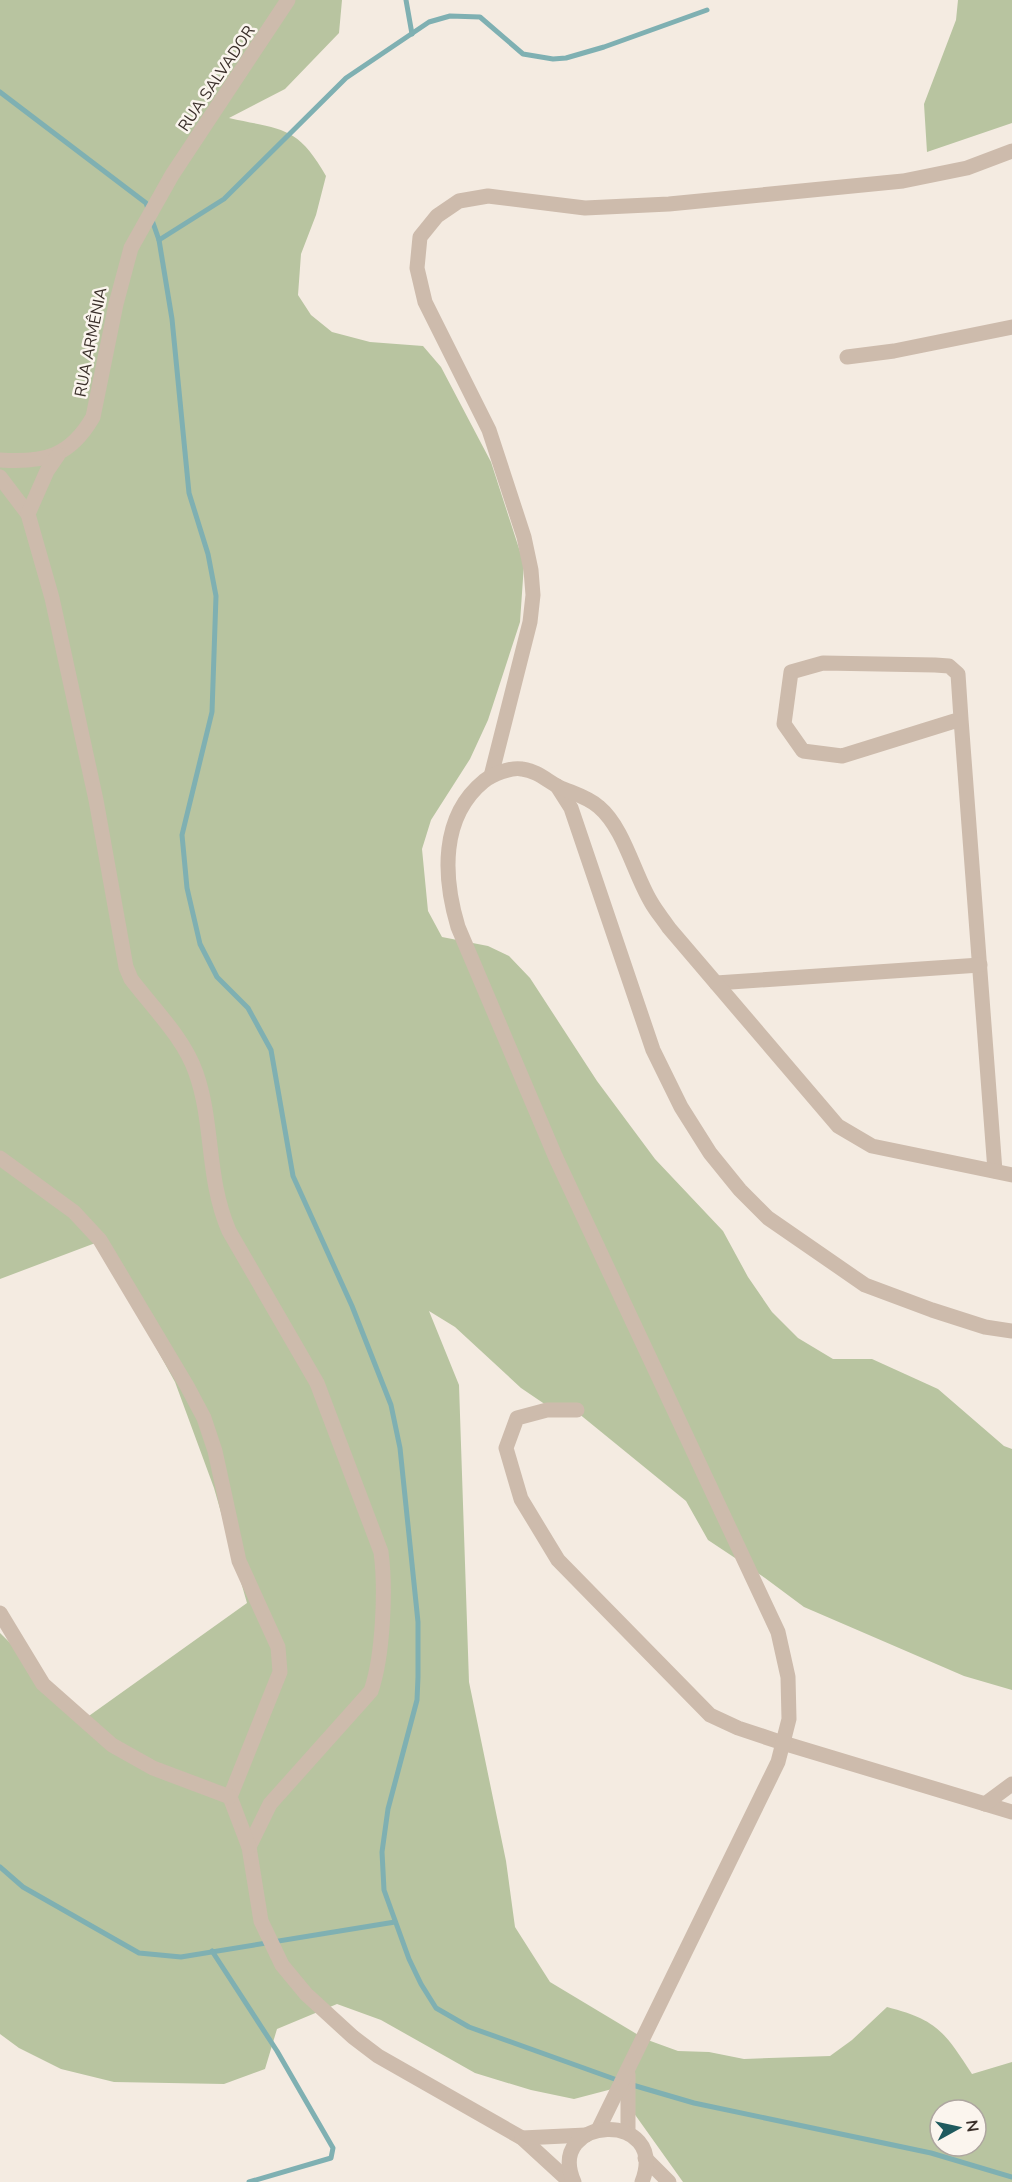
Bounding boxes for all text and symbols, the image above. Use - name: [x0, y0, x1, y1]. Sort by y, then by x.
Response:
- street label: RUA SALVADOR: [173, 21, 261, 136]
- street label: RUA ARMÊNIA: [70, 285, 112, 399]
- north arrow: [928, 2098, 988, 2158]
- text: N: [960, 2119, 984, 2134]

